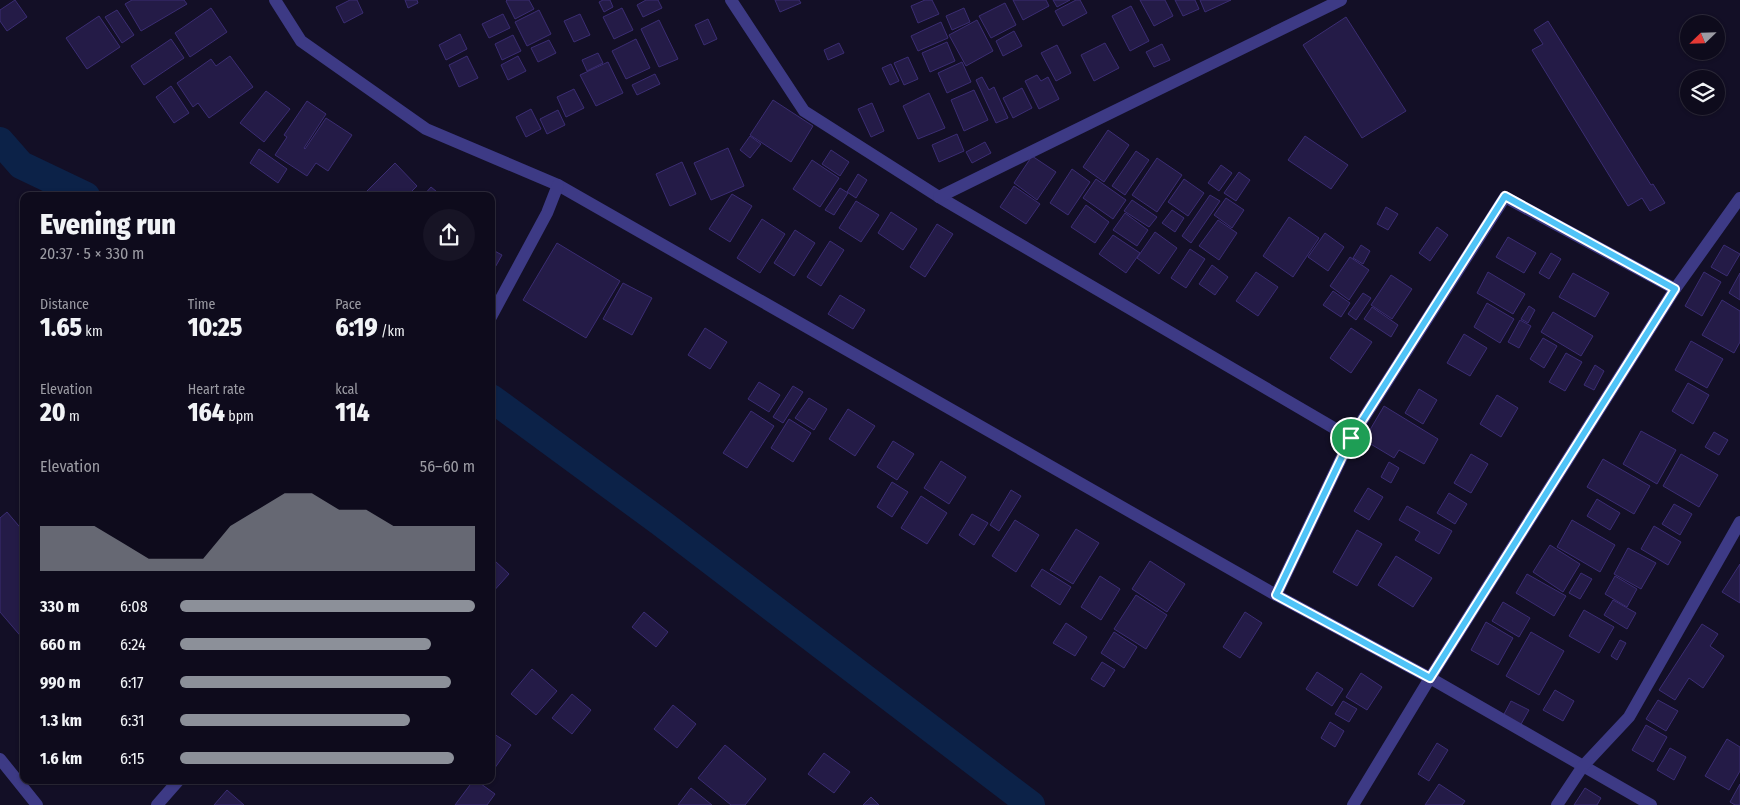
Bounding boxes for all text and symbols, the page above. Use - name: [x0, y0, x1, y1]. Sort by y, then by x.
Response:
- north arrow: [1680, 15, 1725, 60]
- map controls: [1680, 15, 1725, 115]
- button: layers: [1680, 70, 1725, 115]
- text: Evening run: [40, 208, 176, 241]
- button: share: [423, 209, 475, 261]
- text: 20:37 · 5 × 330 m: [40, 244, 144, 263]
- text: Distance: [40, 296, 89, 313]
- text: Time: [188, 296, 215, 313]
- text: Pace: [335, 296, 361, 313]
- text: 1.65: [40, 313, 82, 343]
- text: 10:25: [188, 313, 242, 343]
- text: 6:19: [335, 313, 378, 343]
- text: km: [82, 323, 103, 340]
- text: /km: [378, 323, 405, 340]
- text: Elevation: [40, 381, 93, 398]
- text: Heart rate: [188, 381, 245, 398]
- text: kcal: [335, 381, 358, 398]
- text: 20: [40, 398, 66, 428]
- text: 164: [188, 398, 225, 428]
- text: 114: [335, 398, 370, 428]
- text: m: [66, 408, 80, 425]
- text: bpm: [225, 408, 254, 425]
- pin: [1330, 417, 1372, 459]
- icon: arrive: [1337, 424, 1365, 452]
- text: Elevation: [40, 457, 100, 476]
- text: 56–60 m: [420, 457, 475, 476]
- text: 330 m: [40, 597, 79, 616]
- text: 6:08: [120, 597, 148, 616]
- text: 660 m: [40, 635, 81, 654]
- text: 6:24: [120, 635, 146, 654]
- text: 990 m: [40, 673, 81, 692]
- text: 6:17: [120, 673, 143, 692]
- text: 1.3 km: [40, 711, 82, 730]
- text: 6:31: [120, 711, 145, 730]
- text: 1.6 km: [40, 749, 82, 768]
- text: 6:15: [120, 749, 144, 768]

